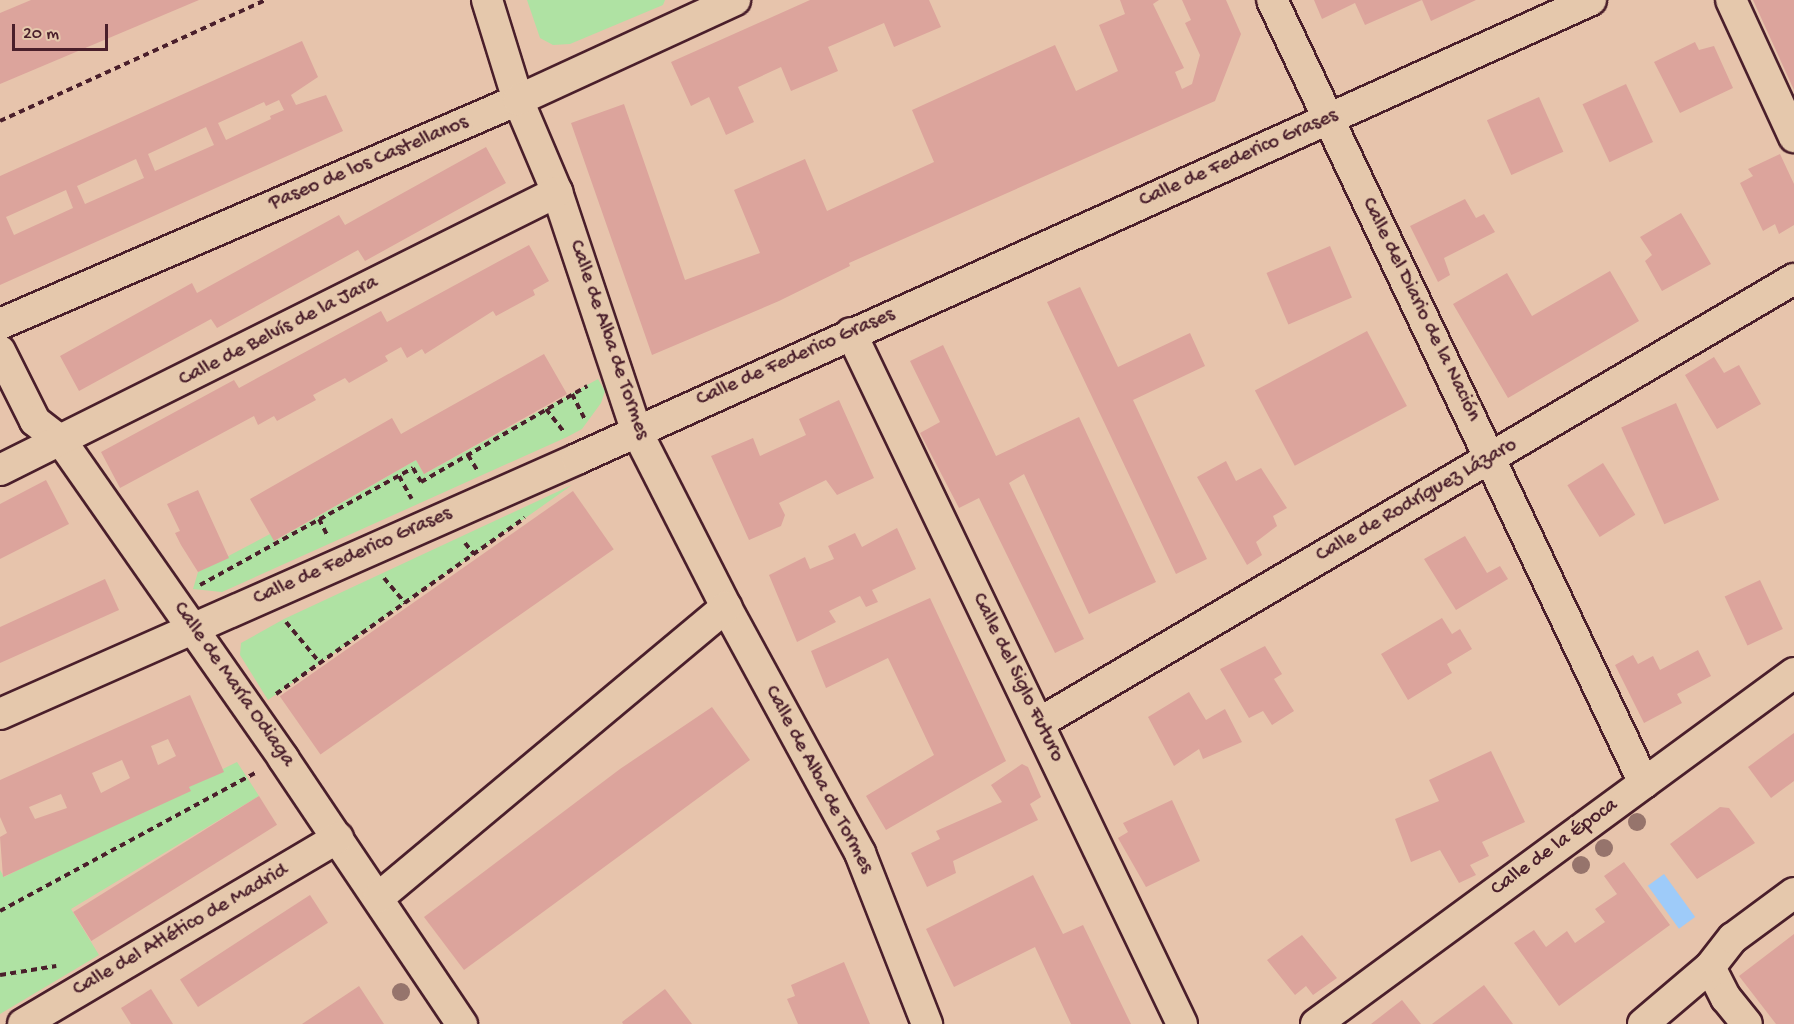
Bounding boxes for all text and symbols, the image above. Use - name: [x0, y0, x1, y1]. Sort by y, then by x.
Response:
- scale bar: [15, 12, 111, 50]
- text: 20 m: [23, 24, 59, 45]
- street label: Calle de Federico Grases: [1136, 104, 1342, 214]
- street label: Paseo de los Castellanos: [266, 111, 472, 217]
- street label: Calle del Diario de la Nación: [1355, 194, 1485, 426]
- street label: Calle de Alba de Tormes: [562, 237, 654, 443]
- street label: Calle de Belvís de la Jara: [175, 271, 383, 393]
- street label: Calle de Federico Grases: [693, 303, 899, 413]
- street label: Calle de Rodríguez Lázaro: [1312, 433, 1522, 569]
- street label: Calle de Federico Grases: [250, 502, 456, 612]
- street label: Calle del Siglo Futuro: [965, 589, 1069, 767]
- street label: Calle de María Odiaga: [167, 598, 299, 772]
- street label: Calle de Alba de Tormes: [758, 682, 878, 878]
- street label: Calle de la Época: [1487, 794, 1623, 902]
- street label: Calle del Atlético de Madrid: [69, 859, 293, 1003]

